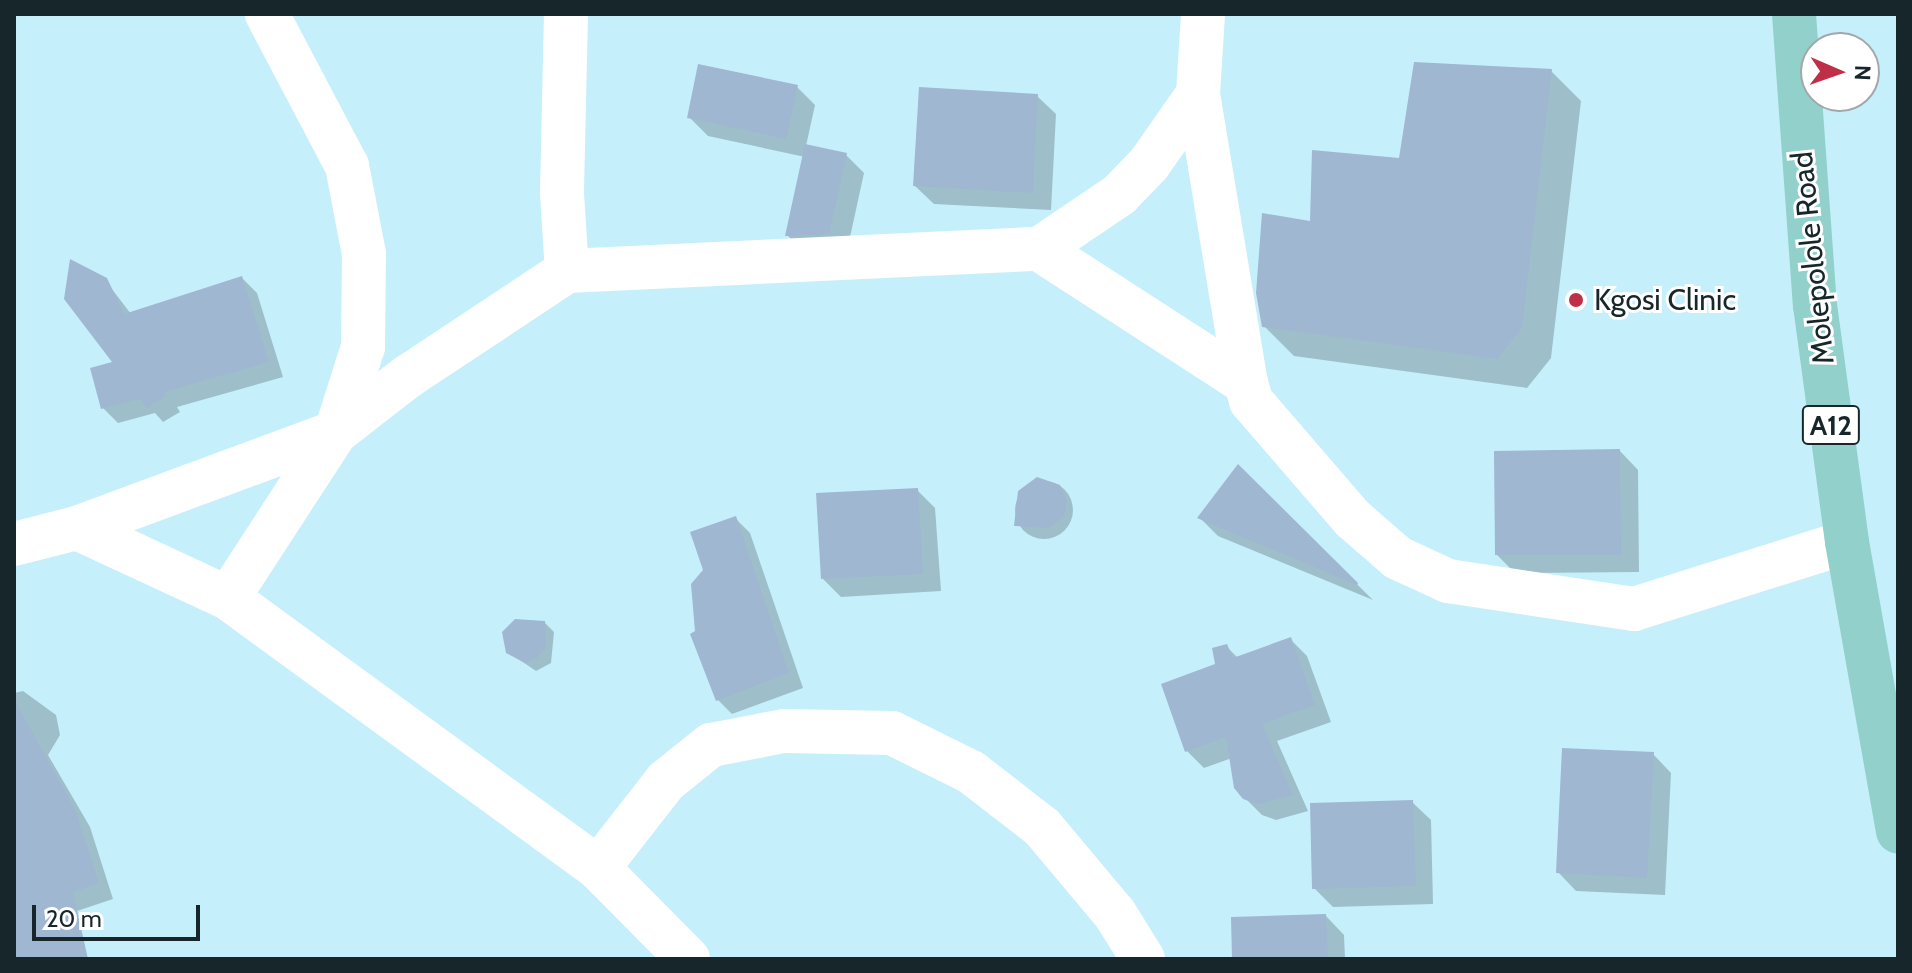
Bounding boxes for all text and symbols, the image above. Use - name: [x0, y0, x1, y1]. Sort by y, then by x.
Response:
- north arrow: [1800, 32, 1880, 112]
- text: N: [1849, 65, 1876, 81]
- street label: Molepolole Road: [1784, 150, 1842, 366]
- place label: Kgosi Clinic: [1594, 282, 1736, 318]
- marker: Kgosi Clinic: [1565, 289, 1587, 311]
- road number: A12: [1801, 401, 1861, 449]
- scale bar: [36, 889, 204, 939]
- text: 20 m: [46, 904, 102, 933]

